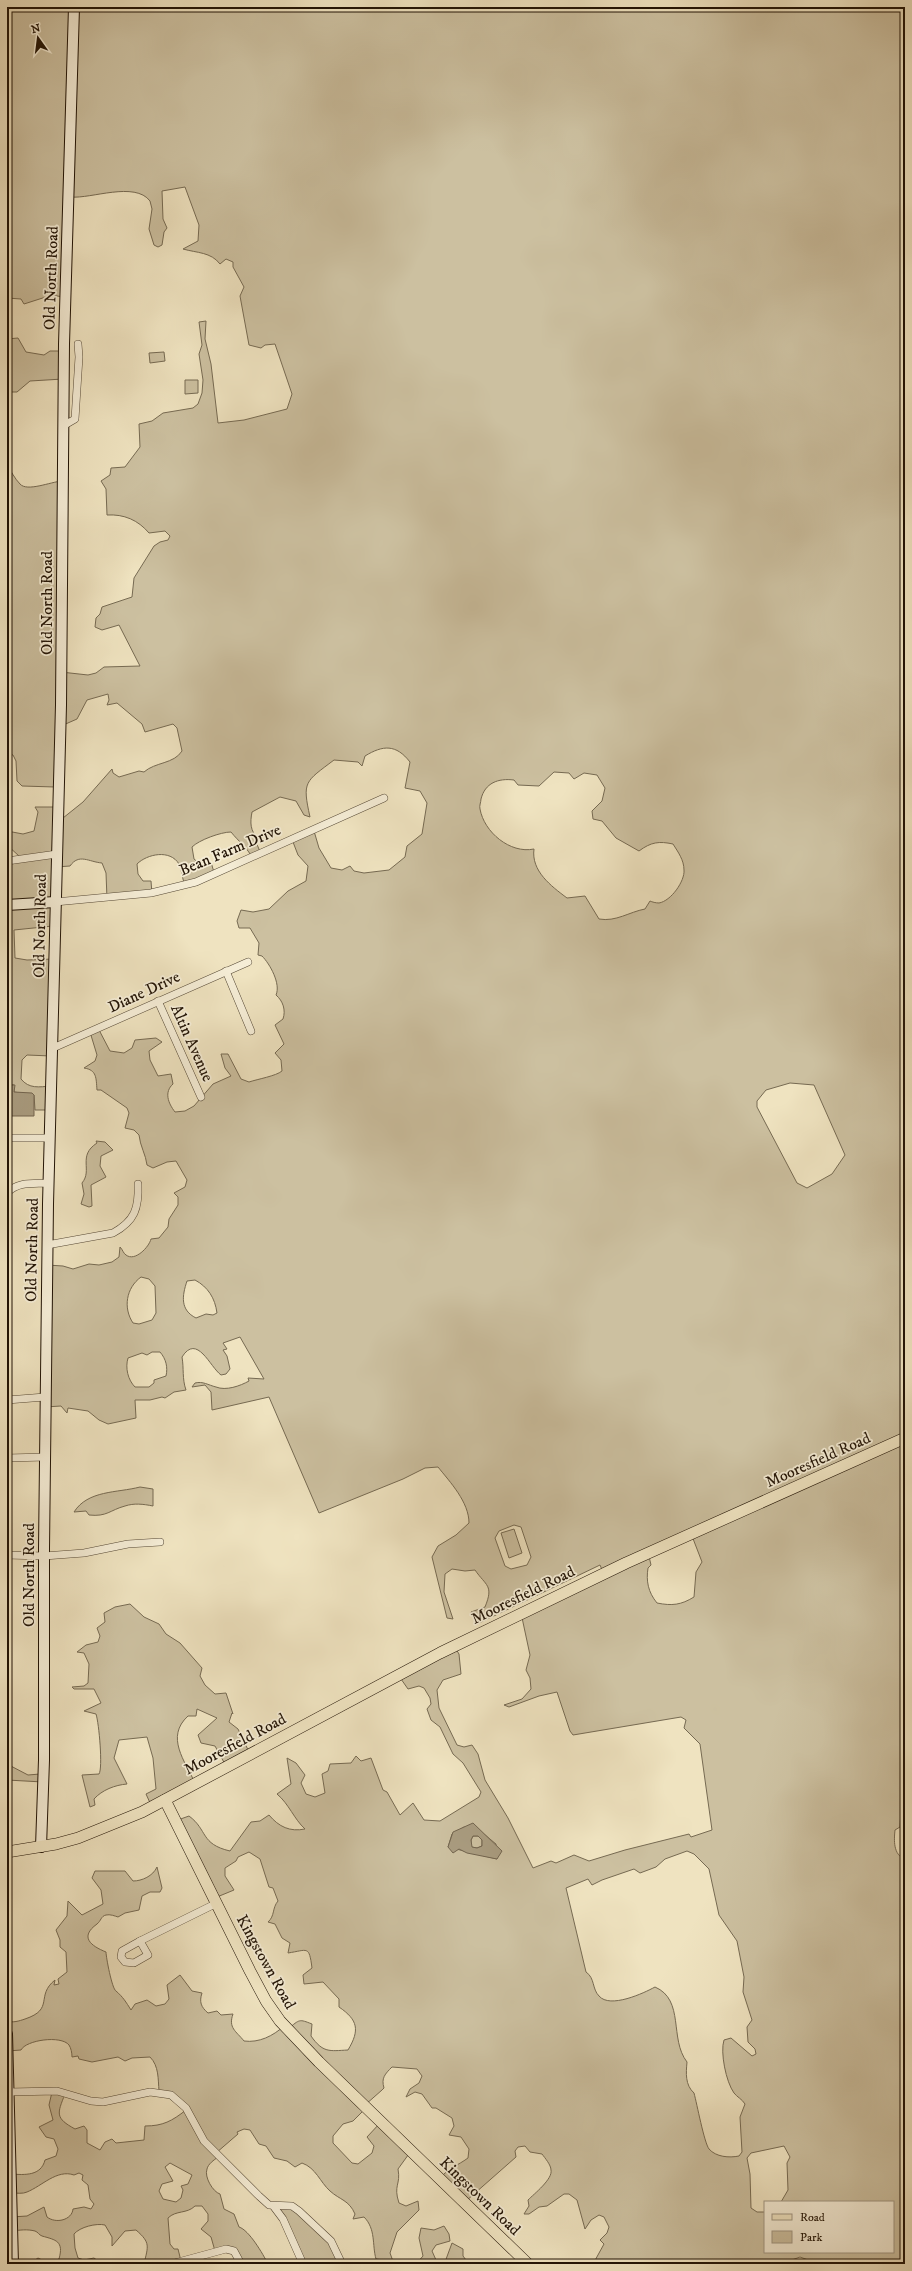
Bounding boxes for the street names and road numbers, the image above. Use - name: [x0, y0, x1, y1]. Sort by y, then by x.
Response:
- street label: Old North Road: [39, 226, 63, 330]
- street label: Old North Road: [37, 551, 57, 655]
- street label: Bean Farm Drive: [176, 819, 284, 880]
- street label: Old North Road: [29, 874, 51, 978]
- street label: Diane Drive: [105, 967, 183, 1017]
- street label: Altin Avenue: [166, 1001, 218, 1085]
- street label: Old North Road: [21, 1198, 43, 1302]
- street label: Mooresfield Road: [762, 1428, 874, 1492]
- street label: Old North Road: [19, 1523, 39, 1627]
- street label: Mooresfield Road: [468, 1561, 578, 1629]
- street label: Mooresfield Road: [180, 1709, 290, 1779]
- street label: Kingstown Road: [232, 1911, 300, 2013]
- street label: Kingstown Road: [435, 2152, 525, 2240]

